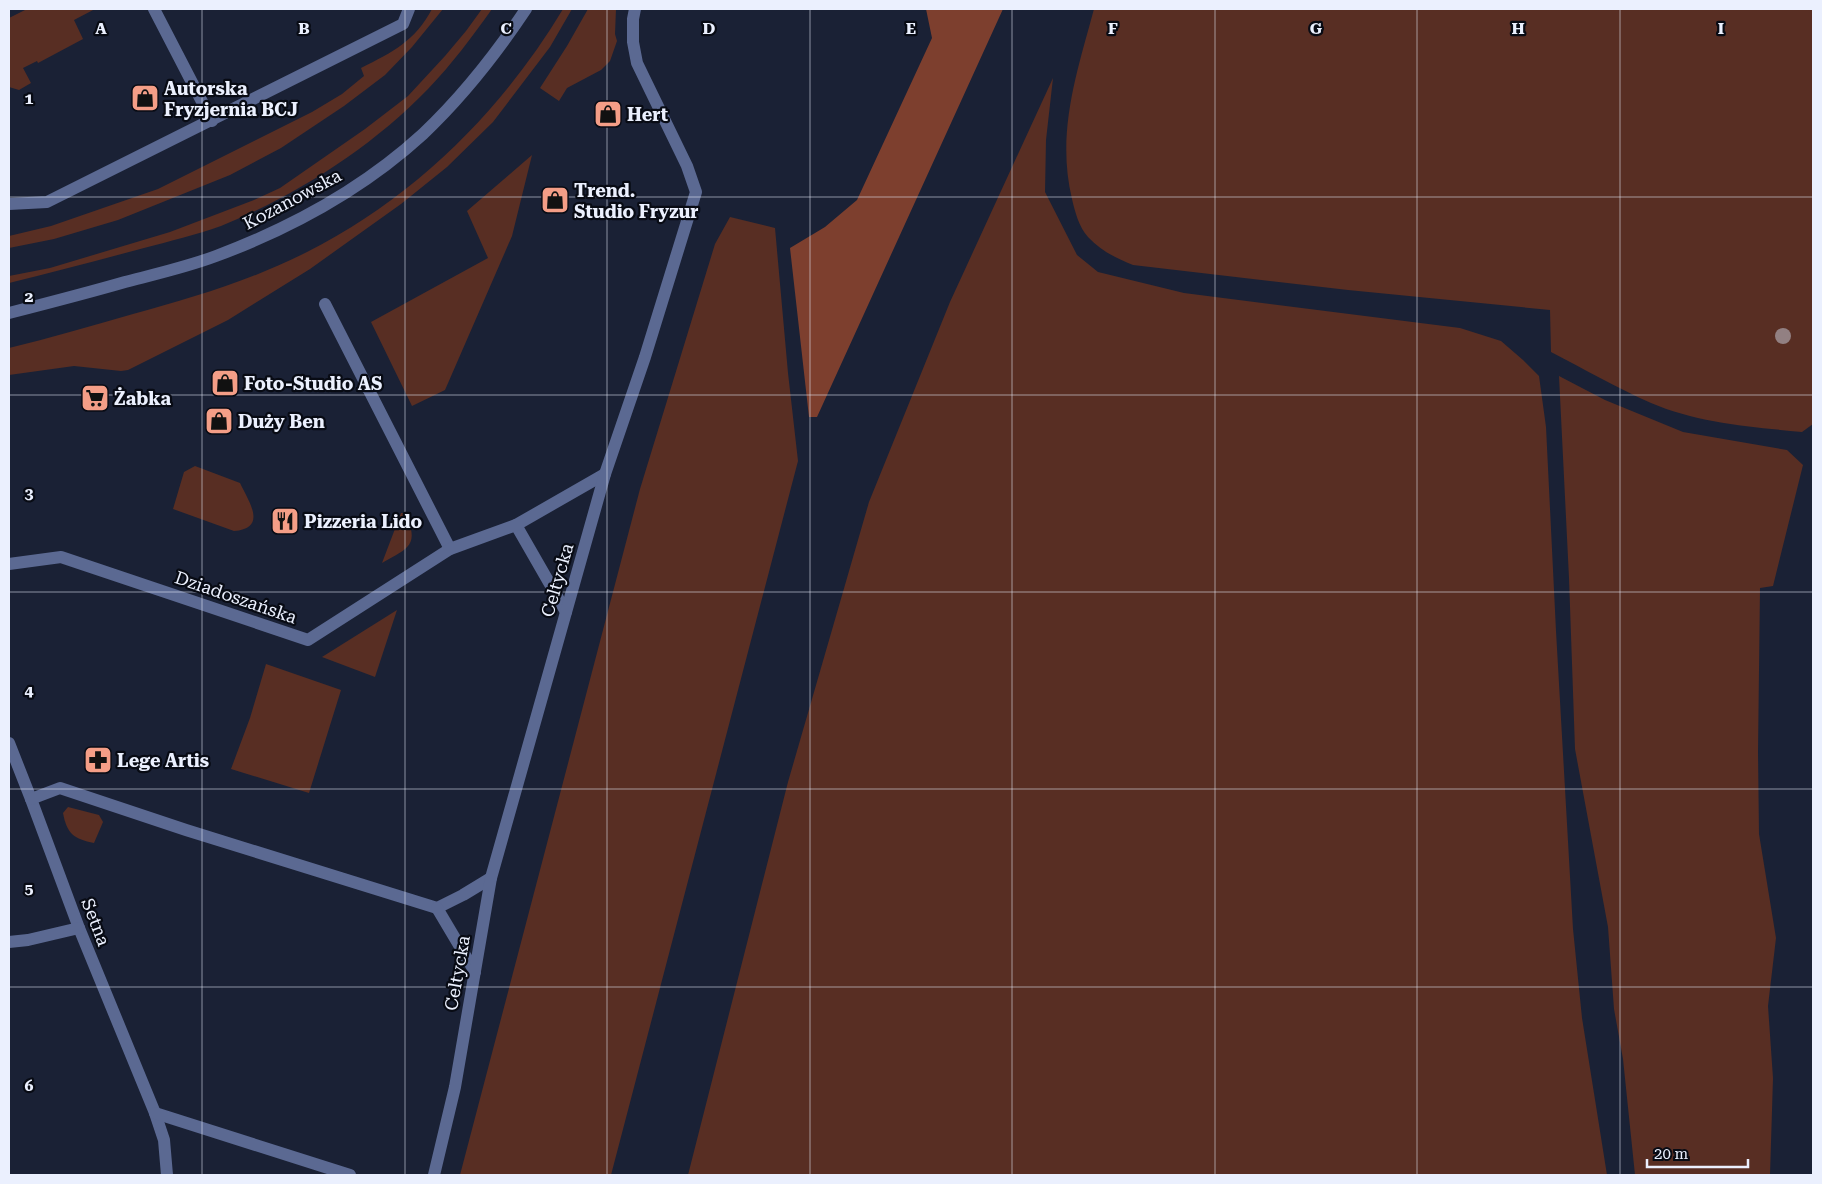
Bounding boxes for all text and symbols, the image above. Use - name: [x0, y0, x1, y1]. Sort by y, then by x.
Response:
- text: A: [95, 19, 107, 38]
- text: B: [298, 19, 310, 38]
- text: C: [500, 19, 512, 38]
- text: D: [703, 19, 716, 38]
- text: E: [906, 19, 916, 38]
- text: F: [1108, 19, 1118, 38]
- text: G: [1310, 19, 1323, 38]
- text: H: [1511, 19, 1525, 38]
- text: I: [1718, 19, 1724, 38]
- place label: Autorska Fryzjernia BCJ: [164, 78, 298, 120]
- shop icon: Autorska Fryzjernia BCJ: [130, 83, 160, 113]
- text: 1: [25, 89, 34, 108]
- shop icon: Hert: [593, 99, 623, 129]
- place label: Hert: [627, 104, 668, 125]
- street label: Kozanowska: [239, 164, 345, 234]
- place label: Trend. Studio Fryzur: [574, 180, 699, 222]
- shop icon: Trend. Studio Fryzur: [540, 185, 570, 215]
- text: 2: [25, 287, 34, 306]
- shop icon: Foto-Studio AS: [210, 368, 240, 398]
- place label: Foto-Studio AS: [244, 373, 382, 394]
- supermarket icon: Żabka: [80, 383, 110, 413]
- place label: Żabka: [114, 387, 171, 409]
- shop icon: Duży Ben: [204, 406, 234, 436]
- place label: Duży Ben: [238, 411, 325, 432]
- text: 3: [25, 484, 34, 503]
- restaurant icon: Pizzeria Lido: [270, 506, 300, 536]
- place label: Pizzeria Lido: [304, 511, 423, 532]
- street label: Celtycka: [536, 540, 578, 619]
- street label: Dziadoszańska: [172, 566, 300, 628]
- text: 4: [25, 681, 34, 700]
- pharmacy icon: Lege Artis: [83, 745, 113, 775]
- place label: Lege Artis: [117, 750, 209, 771]
- text: 5: [25, 879, 34, 898]
- street label: Setna: [77, 895, 115, 949]
- street label: Celtycka: [440, 934, 474, 1012]
- text: 6: [25, 1076, 34, 1095]
- scale bar: [1647, 1136, 1748, 1168]
- text: 20 m: [1654, 1145, 1689, 1163]

